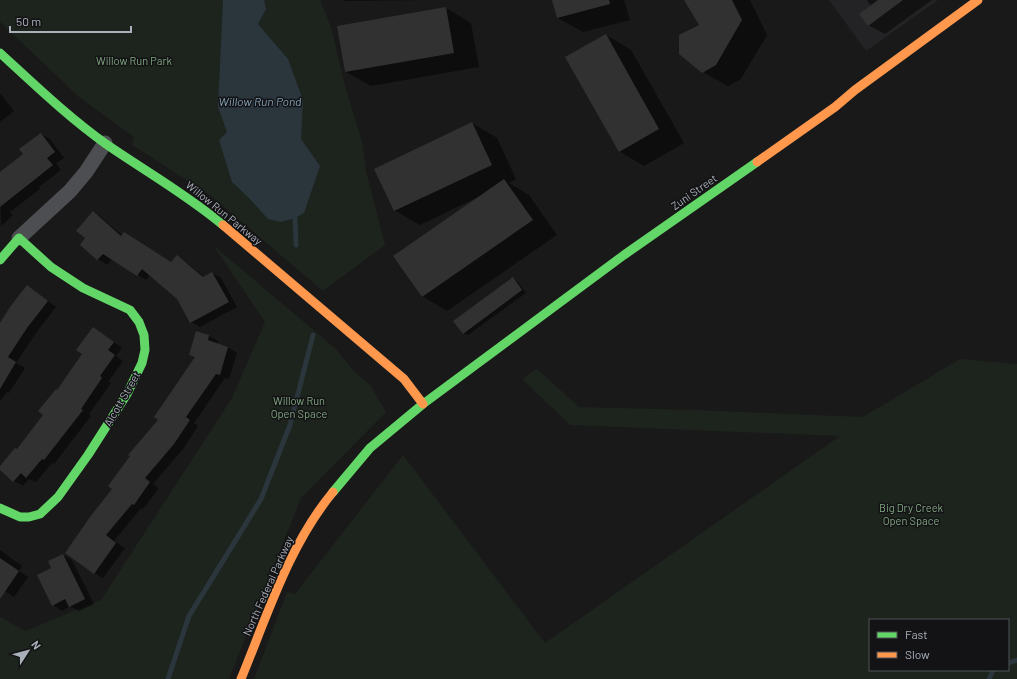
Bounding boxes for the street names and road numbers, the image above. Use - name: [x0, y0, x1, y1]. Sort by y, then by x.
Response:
- street label: Zuni Street: [668, 171, 719, 212]
- street label: Willow Run Parkway: [184, 178, 265, 247]
- street label: Alcott Street: [101, 369, 142, 428]
- street label: North Federal Parkway: [240, 534, 295, 638]

